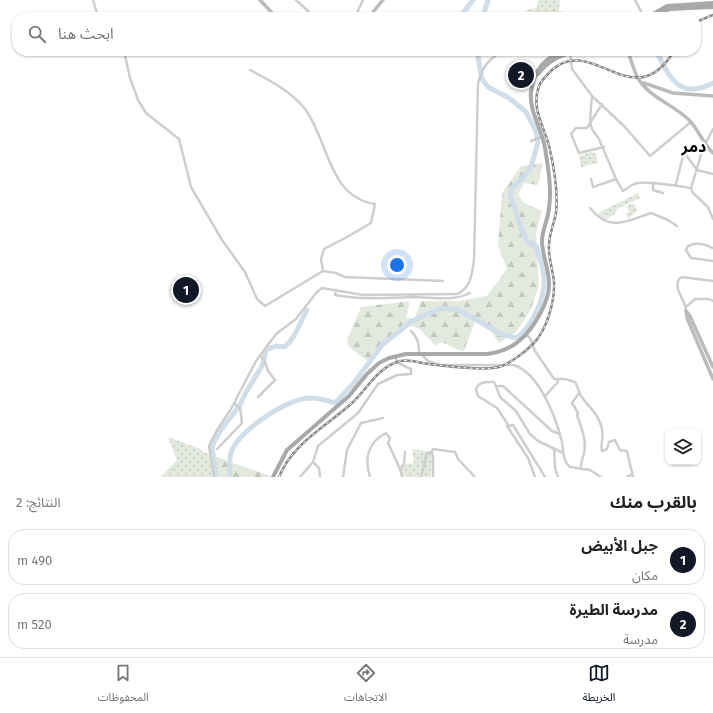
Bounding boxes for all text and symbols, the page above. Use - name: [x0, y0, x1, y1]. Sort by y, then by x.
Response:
- search box: [12, 12, 701, 56]
- icon: search: [26, 23, 48, 45]
- text: ابحث هنا: [58, 25, 114, 43]
- pin: 2: [508, 60, 534, 90]
- district label: دمر: [681, 137, 706, 156]
- your location: [387, 255, 407, 275]
- pin: 1: [173, 275, 199, 305]
- map controls: [665, 429, 701, 465]
- button: layers: [665, 429, 701, 465]
- text: بالقرب منك: [610, 492, 697, 513]
- text: النتائج: 2: [16, 495, 61, 510]
- text: جبل الأبيض: [581, 537, 658, 555]
- text: 490 m: [17, 553, 52, 568]
- text: 1: [680, 553, 686, 568]
- text: مكان: [632, 568, 658, 583]
- text: مدرسة الطيرة: [570, 601, 658, 619]
- text: 520 m: [17, 617, 52, 632]
- text: 2: [680, 617, 686, 632]
- text: مدرسة: [623, 632, 658, 647]
- tab: المحفوظات: [98, 662, 149, 709]
- tab: الاتجاهات: [344, 662, 387, 709]
- tab: الخريطة: [582, 662, 615, 709]

